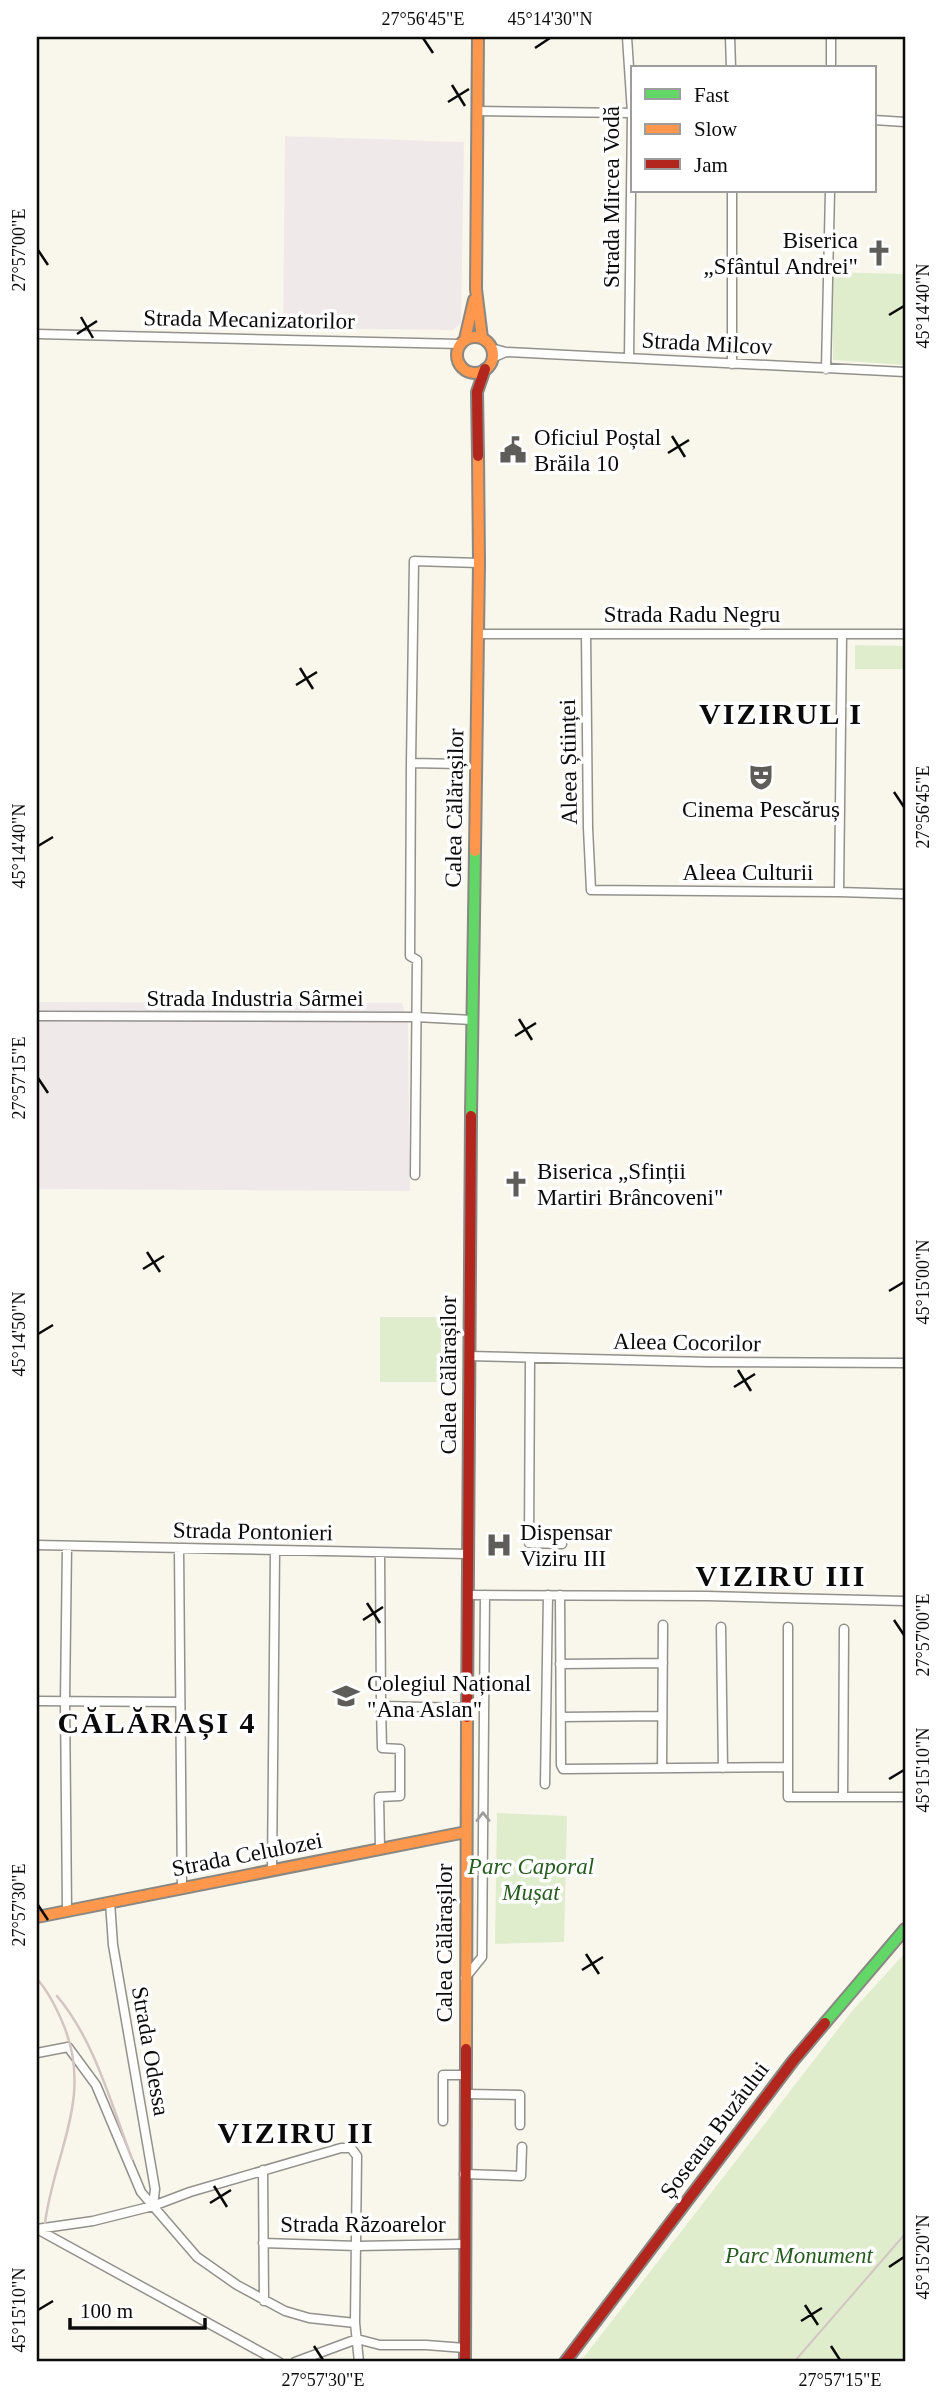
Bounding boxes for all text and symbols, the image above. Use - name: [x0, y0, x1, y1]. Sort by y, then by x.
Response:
- text: 27°56'45"E: [382, 9, 464, 29]
- text: 45°14'30"N: [508, 9, 592, 29]
- legend: [631, 66, 876, 192]
- text: Fast: [694, 83, 729, 107]
- street label: Strada Mircea Vodă: [599, 106, 624, 288]
- text: Slow: [694, 117, 738, 141]
- text: Jam: [694, 153, 728, 177]
- text: 27°57'00"E: [9, 209, 29, 291]
- place label: Biserica „Sfântul Andrei": [704, 228, 858, 279]
- church icon: Biserica „Sfântul Andrei": [864, 238, 894, 268]
- text: 45°14'40"N: [913, 264, 933, 348]
- street label: Strada Mecanizatorilor: [143, 305, 355, 334]
- street label: Strada Milcov: [641, 328, 774, 359]
- place label: Oficiul Poștal Brăila 10: [534, 425, 661, 476]
- public building icon: Oficiul Poștal Brăila 10: [498, 435, 528, 465]
- street label: Strada Radu Negru: [604, 602, 781, 627]
- district label: VIZIRUL I: [699, 697, 863, 730]
- street label: Aleea Științei: [555, 699, 582, 825]
- street label: Calea Călărașilor: [441, 728, 468, 888]
- theatre icon: Cinema Pescăruș: [746, 762, 776, 792]
- text: 27°56'45"E: [913, 766, 933, 848]
- place label: Cinema Pescăruș: [682, 797, 840, 822]
- text: 45°14'40"N: [9, 804, 29, 888]
- street label: Aleea Culturii: [683, 860, 813, 885]
- street label: Strada Industria Sârmei: [146, 986, 364, 1011]
- text: 27°57'15"E: [9, 1037, 29, 1119]
- place label: Biserica „Sfinții Martiri Brâncoveni": [537, 1159, 723, 1210]
- church icon: Biserica „Sfinții Martiri Brâncoveni": [501, 1169, 531, 1199]
- text: 45°15'00"N: [913, 1240, 933, 1324]
- text: 45°14'50"N: [9, 1292, 29, 1376]
- street label: Calea Călărașilor: [436, 1295, 461, 1455]
- street label: Aleea Cocorilor: [613, 1329, 761, 1356]
- street label: Strada Pontonieri: [173, 1518, 333, 1545]
- place label: Dispensar Viziru III: [520, 1520, 612, 1571]
- hospital icon: Dispensar Viziru III: [484, 1530, 514, 1560]
- district label: VIZIRU III: [696, 1559, 866, 1592]
- text: 27°57'00"E: [913, 1594, 933, 1676]
- place label: Colegiul Național "Ana Aslan": [367, 1671, 531, 1722]
- school or university icon: Colegiul Național "Ana Aslan": [331, 1681, 361, 1711]
- district label: CĂLĂRAȘI 4: [57, 1706, 257, 1741]
- text: 45°15'10"N: [913, 1728, 933, 1812]
- one-way arrow: [475, 1811, 491, 1822]
- street label: Strada Celulozei: [170, 1828, 324, 1881]
- park label: Parc Caporal Mușat: [467, 1854, 594, 1905]
- street label: Calea Călărașilor: [432, 1863, 457, 2023]
- text: 27°57'30"E: [9, 1864, 29, 1946]
- street label: Strada Odessa: [127, 1984, 174, 2118]
- street label: Șoseaua Buzăului: [655, 2057, 774, 2203]
- district label: VIZIRU II: [217, 2116, 375, 2149]
- street label: Strada Răzoarelor: [280, 2212, 446, 2237]
- text: 45°15'20"N: [913, 2215, 933, 2299]
- park label: Parc Monument: [724, 2243, 874, 2268]
- text: 45°15'10"N: [9, 2268, 29, 2352]
- scale bar: [70, 2287, 205, 2331]
- text: 100 m: [80, 2299, 133, 2323]
- text: 27°57'30"E: [282, 2370, 364, 2390]
- text: 27°57'15"E: [799, 2370, 881, 2390]

